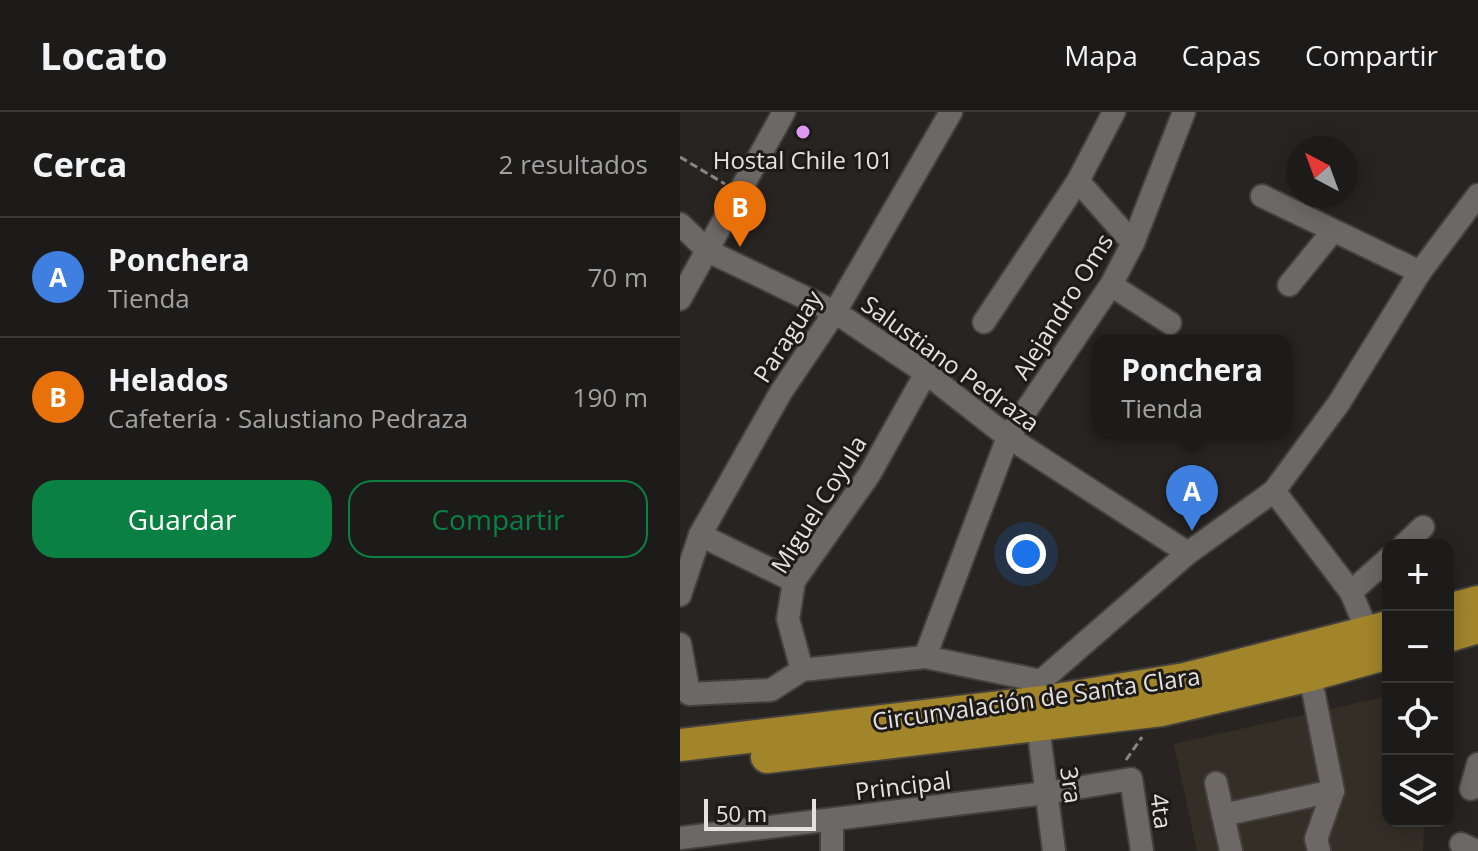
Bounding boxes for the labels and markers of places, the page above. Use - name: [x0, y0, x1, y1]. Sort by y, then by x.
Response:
- marker: Hostal Chile 101: [794, 123, 812, 141]
- place label: Hostal Chile 101: [713, 143, 893, 176]
- pin: B: [714, 181, 766, 247]
- pin: A: [1166, 465, 1218, 531]

